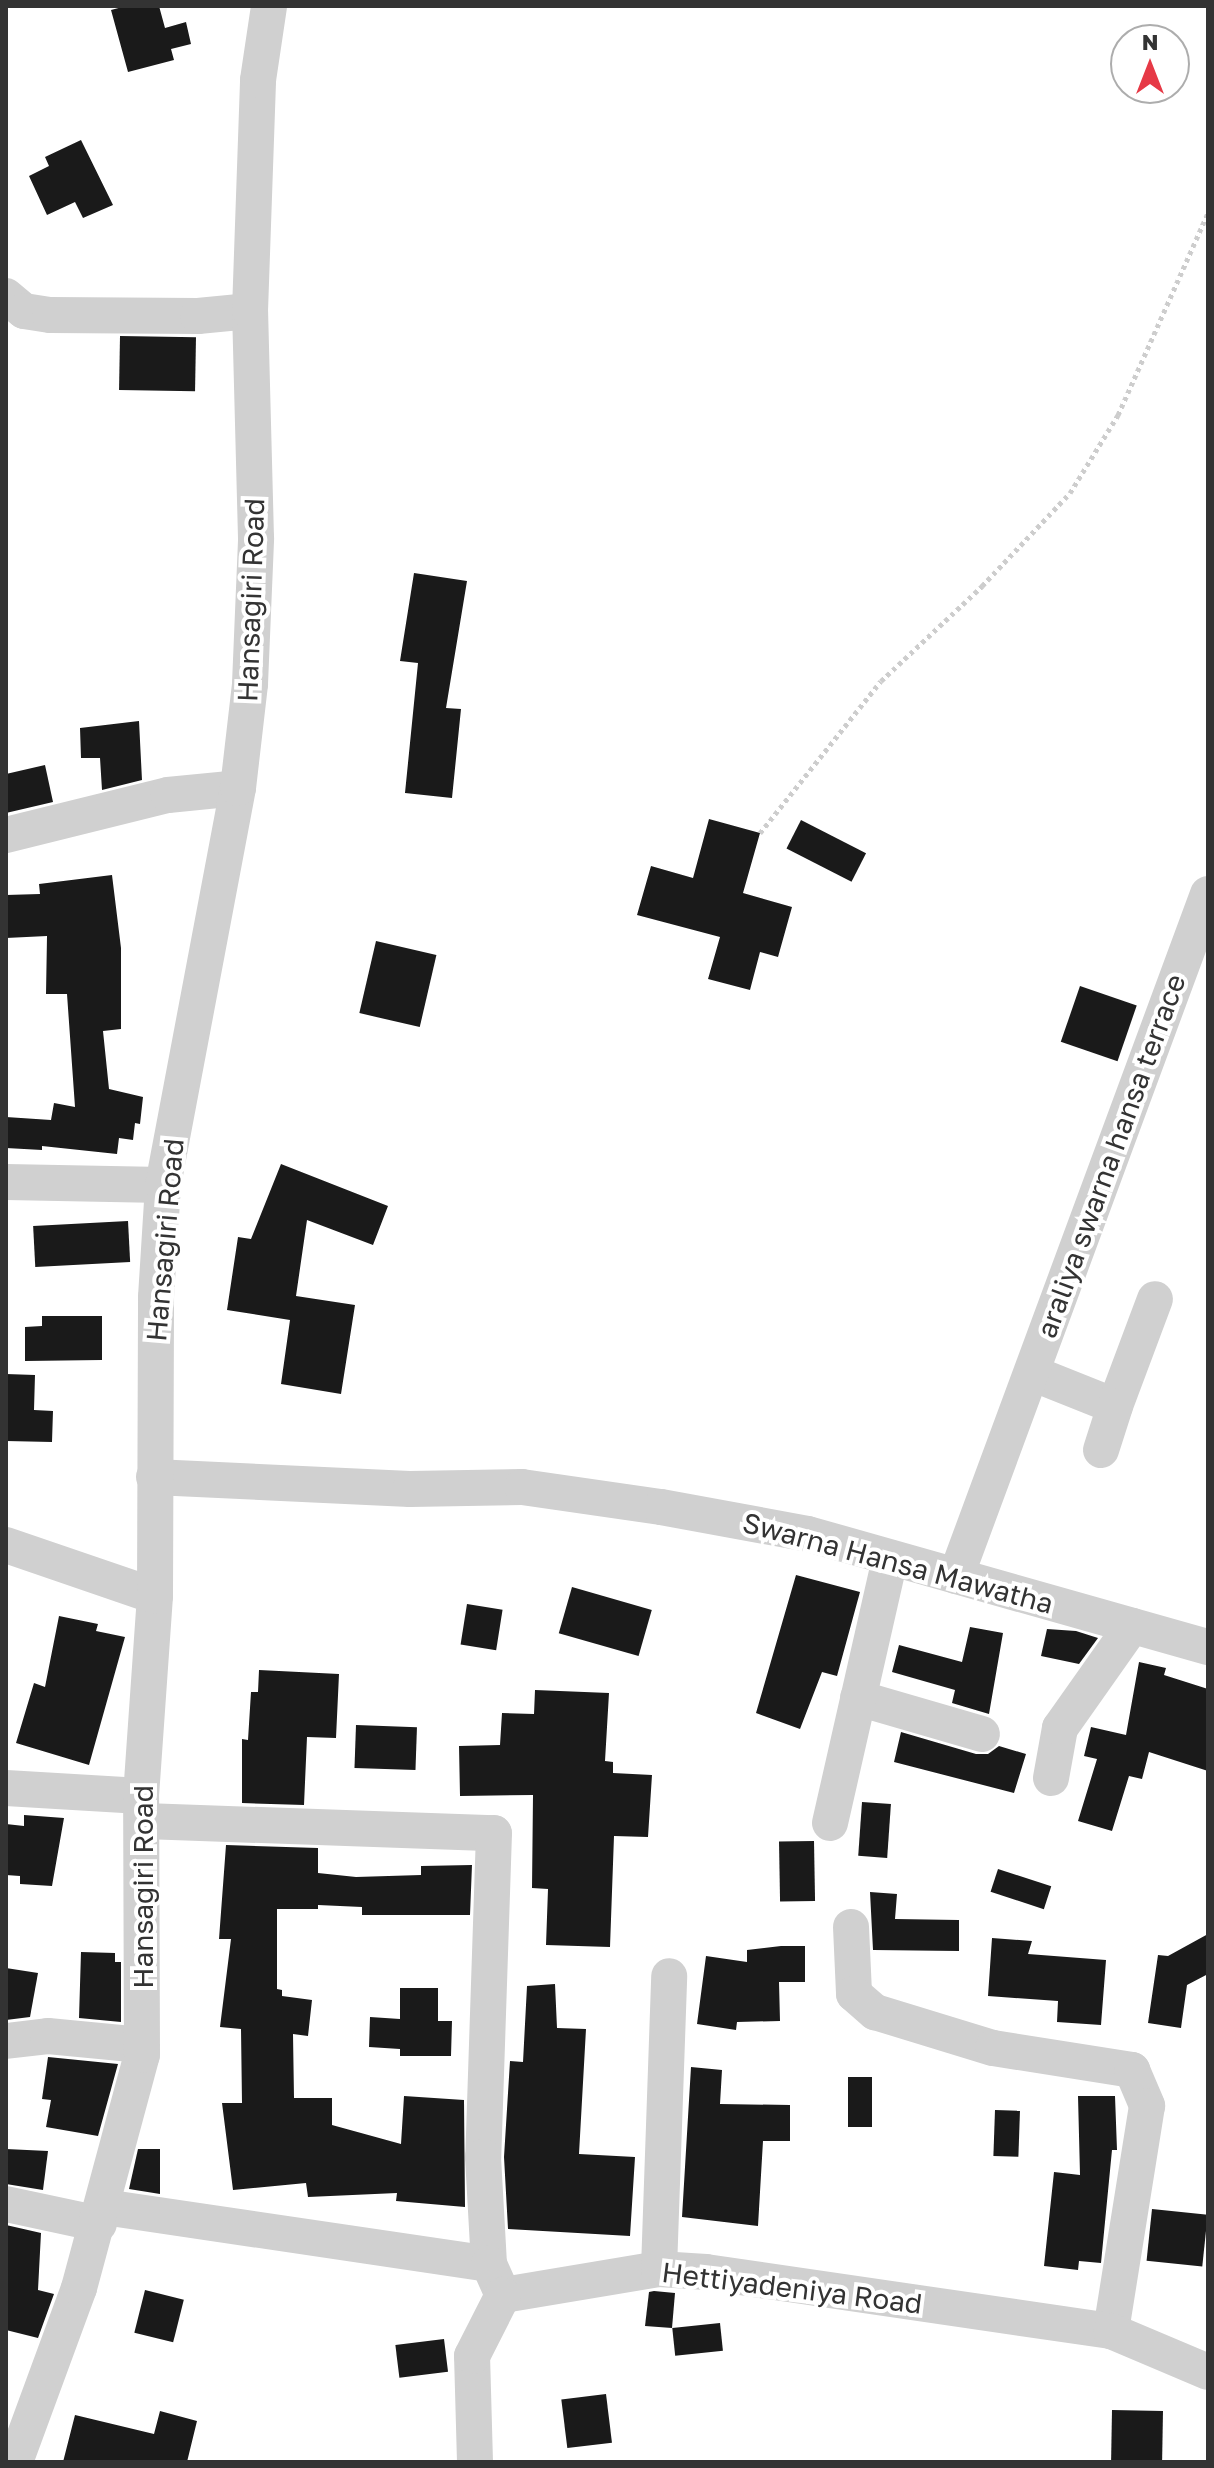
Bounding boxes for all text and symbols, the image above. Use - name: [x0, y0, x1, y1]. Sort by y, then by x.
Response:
- north arrow: [1110, 24, 1190, 104]
- text: N: [1142, 28, 1158, 55]
- street label: Hansagiri Road: [231, 498, 271, 702]
- street label: araliya swarna hansa terrace: [1029, 970, 1193, 1342]
- street label: Hansagiri Road: [139, 1137, 191, 1343]
- street label: Swarna Hansa Mawatha: [739, 1505, 1057, 1621]
- street label: Hansagiri Road: [126, 1785, 160, 1989]
- street label: Hettiyadeniya Road: [660, 2255, 924, 2321]

